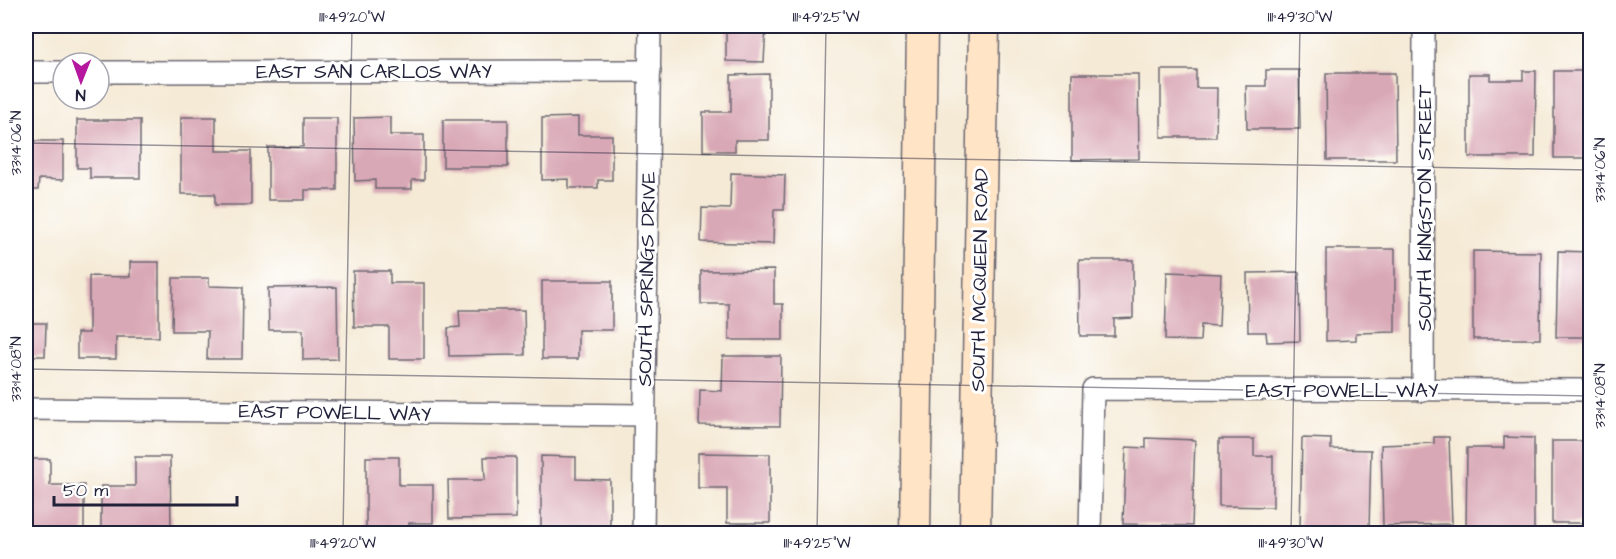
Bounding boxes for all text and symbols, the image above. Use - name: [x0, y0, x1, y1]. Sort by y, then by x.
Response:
- text: 111°49'20"W: [319, 7, 385, 28]
- text: 111°49'25"W: [792, 7, 860, 28]
- text: 111°49'30"W: [1268, 7, 1332, 28]
- north arrow: [51, 51, 111, 111]
- street label: EAST SAN CARLOS WAY: [256, 58, 492, 86]
- text: N: [76, 84, 86, 106]
- street label: SOUTH KINGSTON STREET: [1411, 84, 1439, 331]
- text: 33°14'06"N: [6, 111, 27, 175]
- text: 33°14'06"N: [1590, 138, 1611, 202]
- street label: SOUTH MCQUEEN ROAD: [964, 168, 996, 392]
- street label: SOUTH SPRINGS DRIVE: [631, 171, 663, 387]
- text: 33°14'08"N: [6, 336, 27, 402]
- text: 33°14'08"N: [1590, 363, 1611, 429]
- street label: EAST POWELL WAY: [1246, 377, 1439, 405]
- street label: EAST POWELL WAY: [238, 397, 432, 429]
- scale bar: [54, 469, 237, 507]
- text: 50 m: [63, 478, 108, 503]
- text: 111°49'20"W: [310, 533, 376, 554]
- text: 111°49'25"W: [783, 533, 851, 554]
- text: 111°49'30"W: [1259, 533, 1323, 554]

